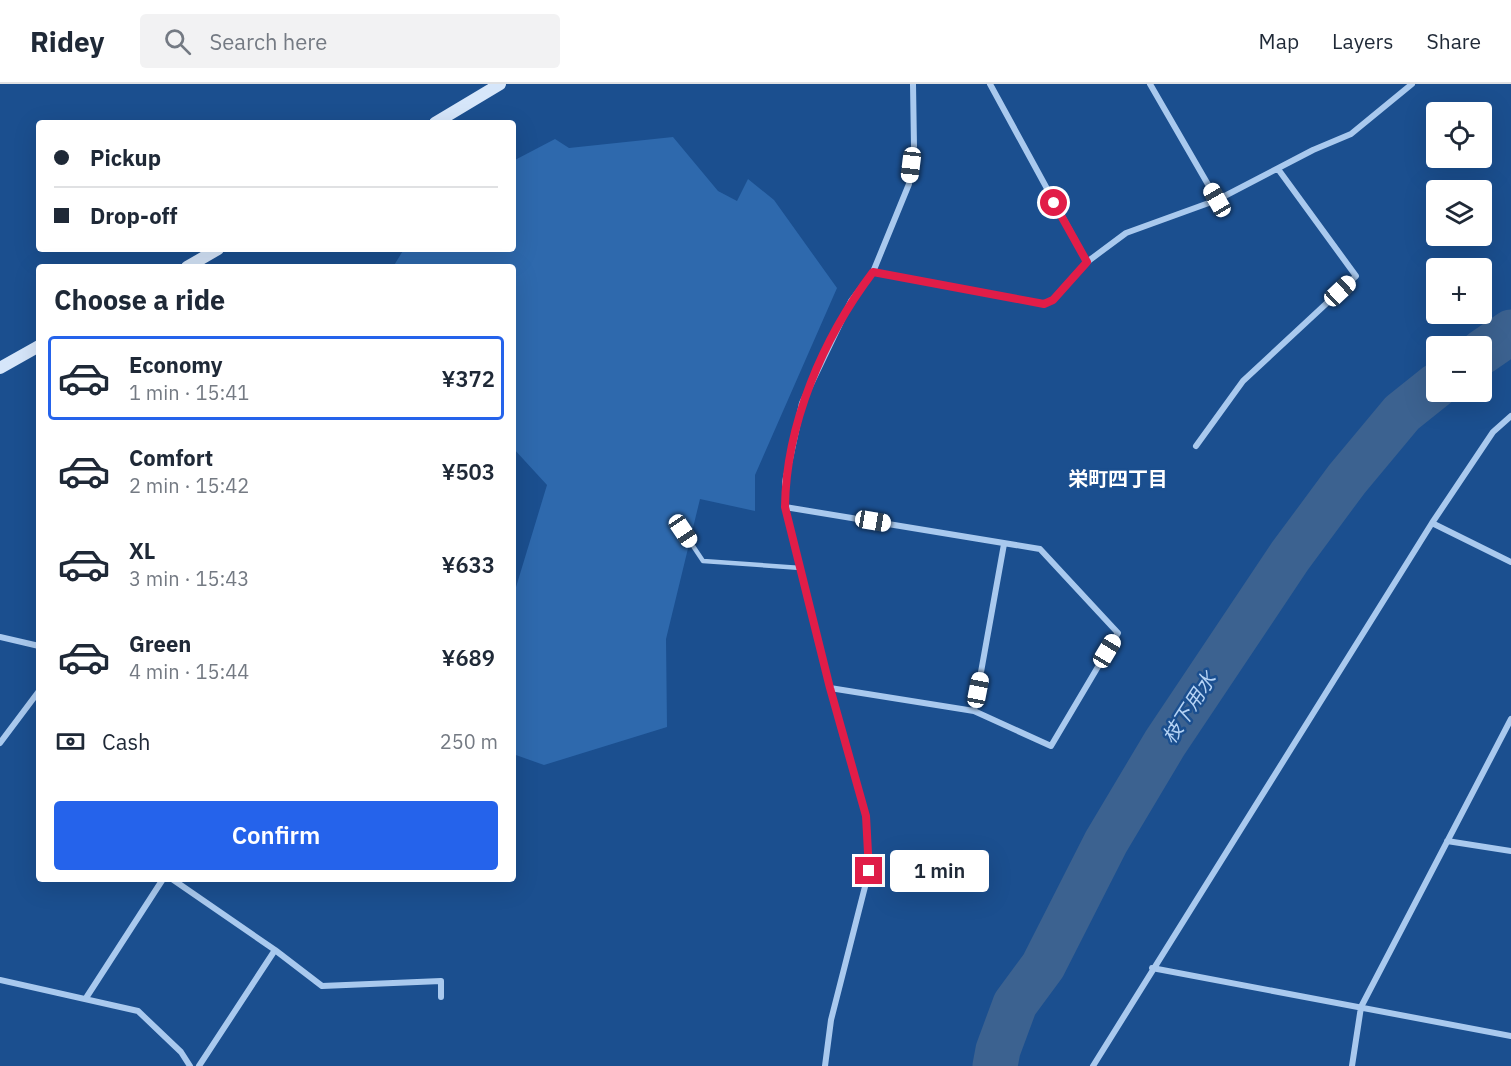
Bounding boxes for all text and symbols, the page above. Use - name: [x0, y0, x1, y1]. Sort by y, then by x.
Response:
- search box: [140, 14, 560, 68]
- text: Ridey: [30, 23, 104, 60]
- icon: search: [161, 25, 194, 58]
- text: Search here: [209, 27, 327, 56]
- text: Map: [1259, 27, 1299, 55]
- text: Layers: [1332, 27, 1394, 55]
- text: Share: [1427, 27, 1481, 55]
- map controls: [1426, 102, 1492, 402]
- button: locate: [1426, 102, 1492, 168]
- text: Pickup: [90, 143, 161, 172]
- car: [900, 146, 922, 184]
- car: [1200, 180, 1234, 220]
- button: layers: [1426, 180, 1492, 246]
- route start: [1040, 189, 1067, 216]
- text: Drop-off: [90, 201, 177, 230]
- button: +: [1426, 258, 1492, 324]
- car: [1321, 272, 1359, 310]
- text: Choose a ride: [54, 282, 225, 317]
- button: −: [1426, 336, 1492, 402]
- text: Economy: [129, 350, 223, 379]
- icon: car: [57, 351, 111, 405]
- text: ¥372: [441, 364, 495, 393]
- text: 1 min · 15:41: [129, 379, 249, 406]
- text: Comfort: [129, 443, 213, 472]
- icon: car: [57, 444, 111, 498]
- text: ¥503: [441, 457, 495, 486]
- district label: 栄町四丁目: [1068, 465, 1168, 492]
- text: 2 min · 15:42: [129, 472, 249, 499]
- car: [854, 509, 892, 533]
- car: [665, 511, 701, 551]
- text: XL: [129, 536, 155, 565]
- icon: car: [57, 537, 111, 591]
- text: ¥633: [441, 550, 495, 579]
- text: 3 min · 15:43: [129, 565, 249, 592]
- text: Green: [129, 629, 191, 658]
- icon: car: [57, 630, 111, 684]
- car: [1090, 631, 1124, 671]
- text: ¥689: [441, 643, 495, 672]
- text: 4 min · 15:44: [129, 658, 249, 685]
- water label: 枝下用水: [1155, 665, 1223, 749]
- car: [966, 671, 990, 709]
- icon: cash: [54, 725, 87, 758]
- text: Cash: [102, 727, 151, 756]
- text: 250 m: [440, 728, 498, 755]
- button: Confirm: [54, 801, 498, 870]
- callout: 1 min: [890, 850, 989, 892]
- route end: [855, 857, 882, 884]
- text: 1 min: [914, 857, 965, 884]

